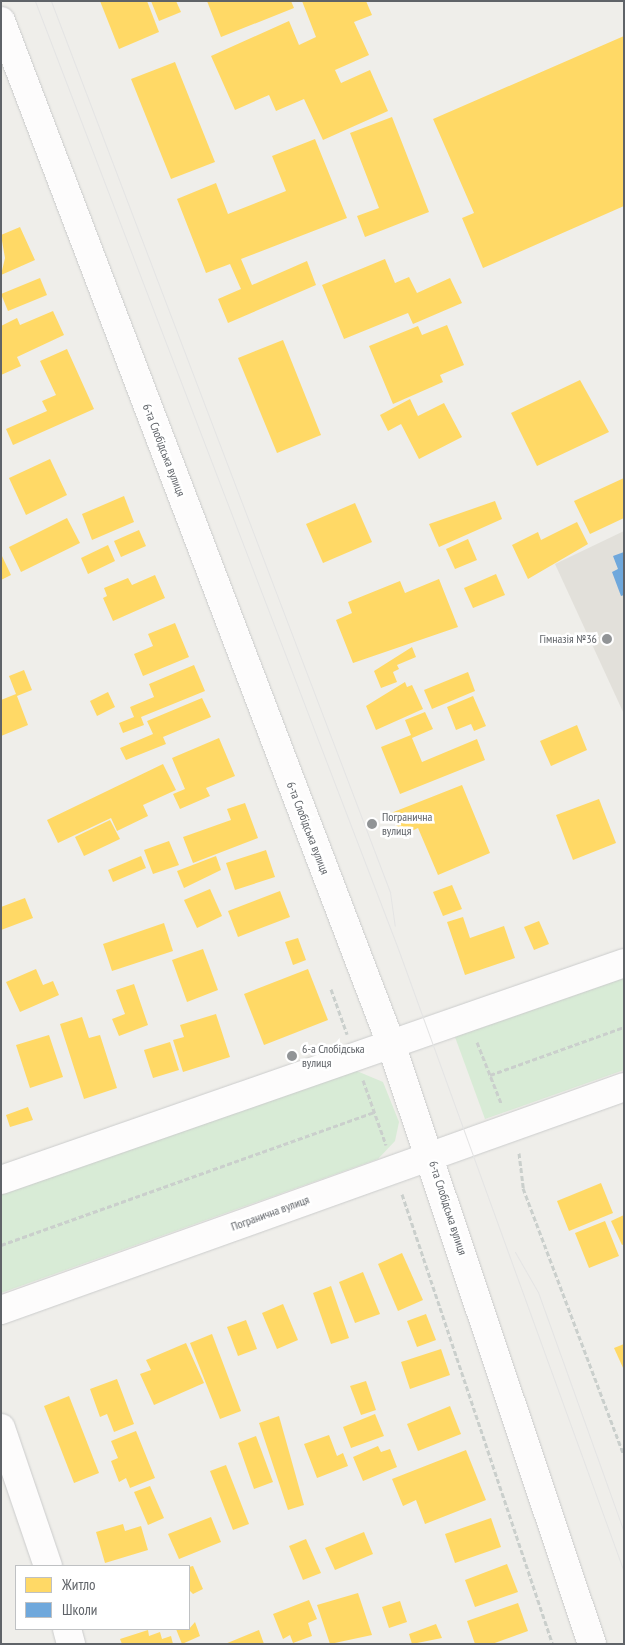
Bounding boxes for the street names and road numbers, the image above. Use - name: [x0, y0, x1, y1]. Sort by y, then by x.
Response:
- street label: 6-та Слобідська вулиця: [140, 402, 188, 498]
- street label: 6-та Слобідська вулиця: [284, 780, 332, 876]
- street label: 6-та Слобідська вулиця: [426, 1159, 470, 1257]
- street label: Погранична вулиця: [229, 1192, 311, 1234]

